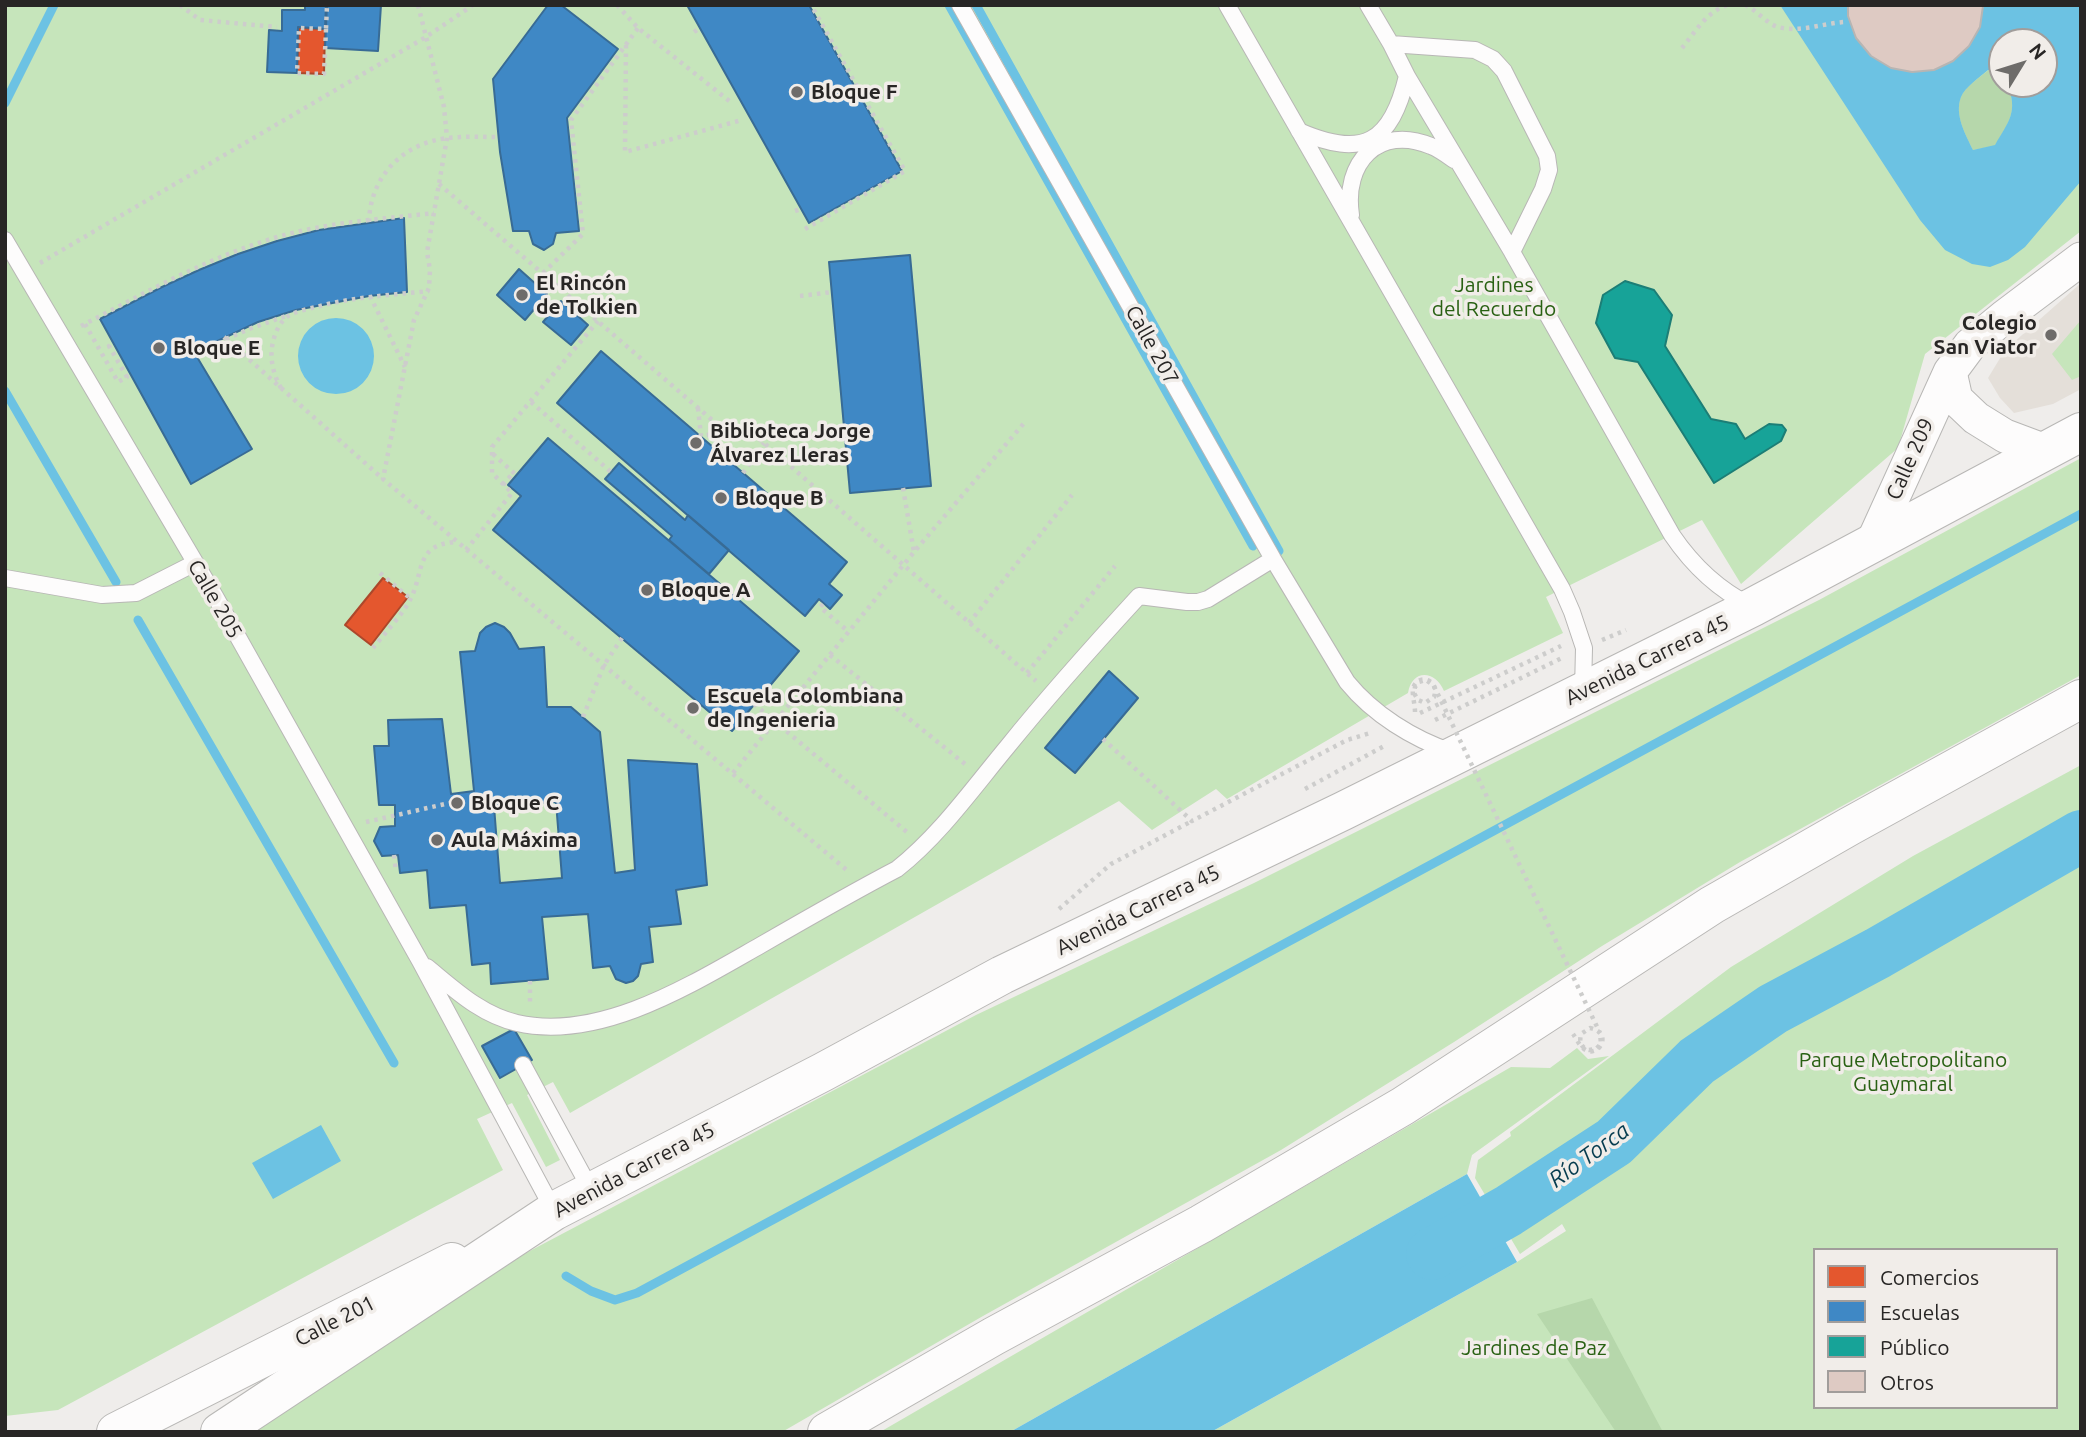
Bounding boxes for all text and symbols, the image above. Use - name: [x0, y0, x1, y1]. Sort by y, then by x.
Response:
- north arrow: [1988, 28, 2058, 98]
- text: N: [2025, 39, 2051, 64]
- place label: Bloque F: [811, 79, 898, 105]
- marker: Bloque F: [789, 84, 805, 100]
- place label: El Rincón de Tolkien: [536, 270, 638, 320]
- park label: Jardines del Recuerdo: [1432, 272, 1556, 322]
- marker: El Rincón de Tolkien: [514, 287, 530, 303]
- street label: Calle 207: [1120, 301, 1184, 389]
- place label: Colegio San Viator: [1934, 310, 2037, 360]
- marker: Colegio San Viator: [2043, 327, 2059, 343]
- place label: Bloque E: [173, 335, 260, 361]
- marker: Bloque E: [151, 340, 167, 356]
- street label: Calle 209: [1881, 414, 1939, 504]
- place label: Biblioteca Jorge Álvarez Lleras: [710, 418, 871, 468]
- marker: Biblioteca Jorge Álvarez Lleras: [688, 435, 704, 451]
- place label: Bloque B: [735, 485, 824, 511]
- marker: Bloque B: [713, 490, 729, 506]
- street label: Calle 205: [182, 555, 248, 643]
- place label: Bloque A: [661, 577, 751, 603]
- marker: Bloque A: [639, 582, 655, 598]
- street label: Avenida Carrera 45: [1561, 610, 1733, 710]
- place label: Escuela Colombiana de Ingenieria: [707, 683, 904, 733]
- marker: Escuela Colombiana de Ingenieria: [685, 700, 701, 716]
- place label: Bloque C: [471, 790, 559, 816]
- marker: Bloque C: [449, 795, 465, 811]
- place label: Aula Máxima: [451, 827, 578, 853]
- marker: Aula Máxima: [429, 832, 445, 848]
- street label: Avenida Carrera 45: [1052, 860, 1224, 960]
- park label: Parque Metropolitano Guaymaral: [1799, 1047, 2007, 1097]
- street label: Avenida Carrera 45: [549, 1117, 719, 1223]
- water label: Río Torca: [1543, 1117, 1635, 1193]
- legend: [1813, 1248, 2058, 1409]
- text: Comercios: [1880, 1265, 1979, 1289]
- street label: Calle 201: [291, 1290, 379, 1352]
- text: Escuelas: [1880, 1300, 1960, 1324]
- park label: Jardines de Paz: [1461, 1335, 1607, 1361]
- text: Público: [1880, 1335, 1949, 1359]
- text: Otros: [1880, 1370, 1934, 1394]

